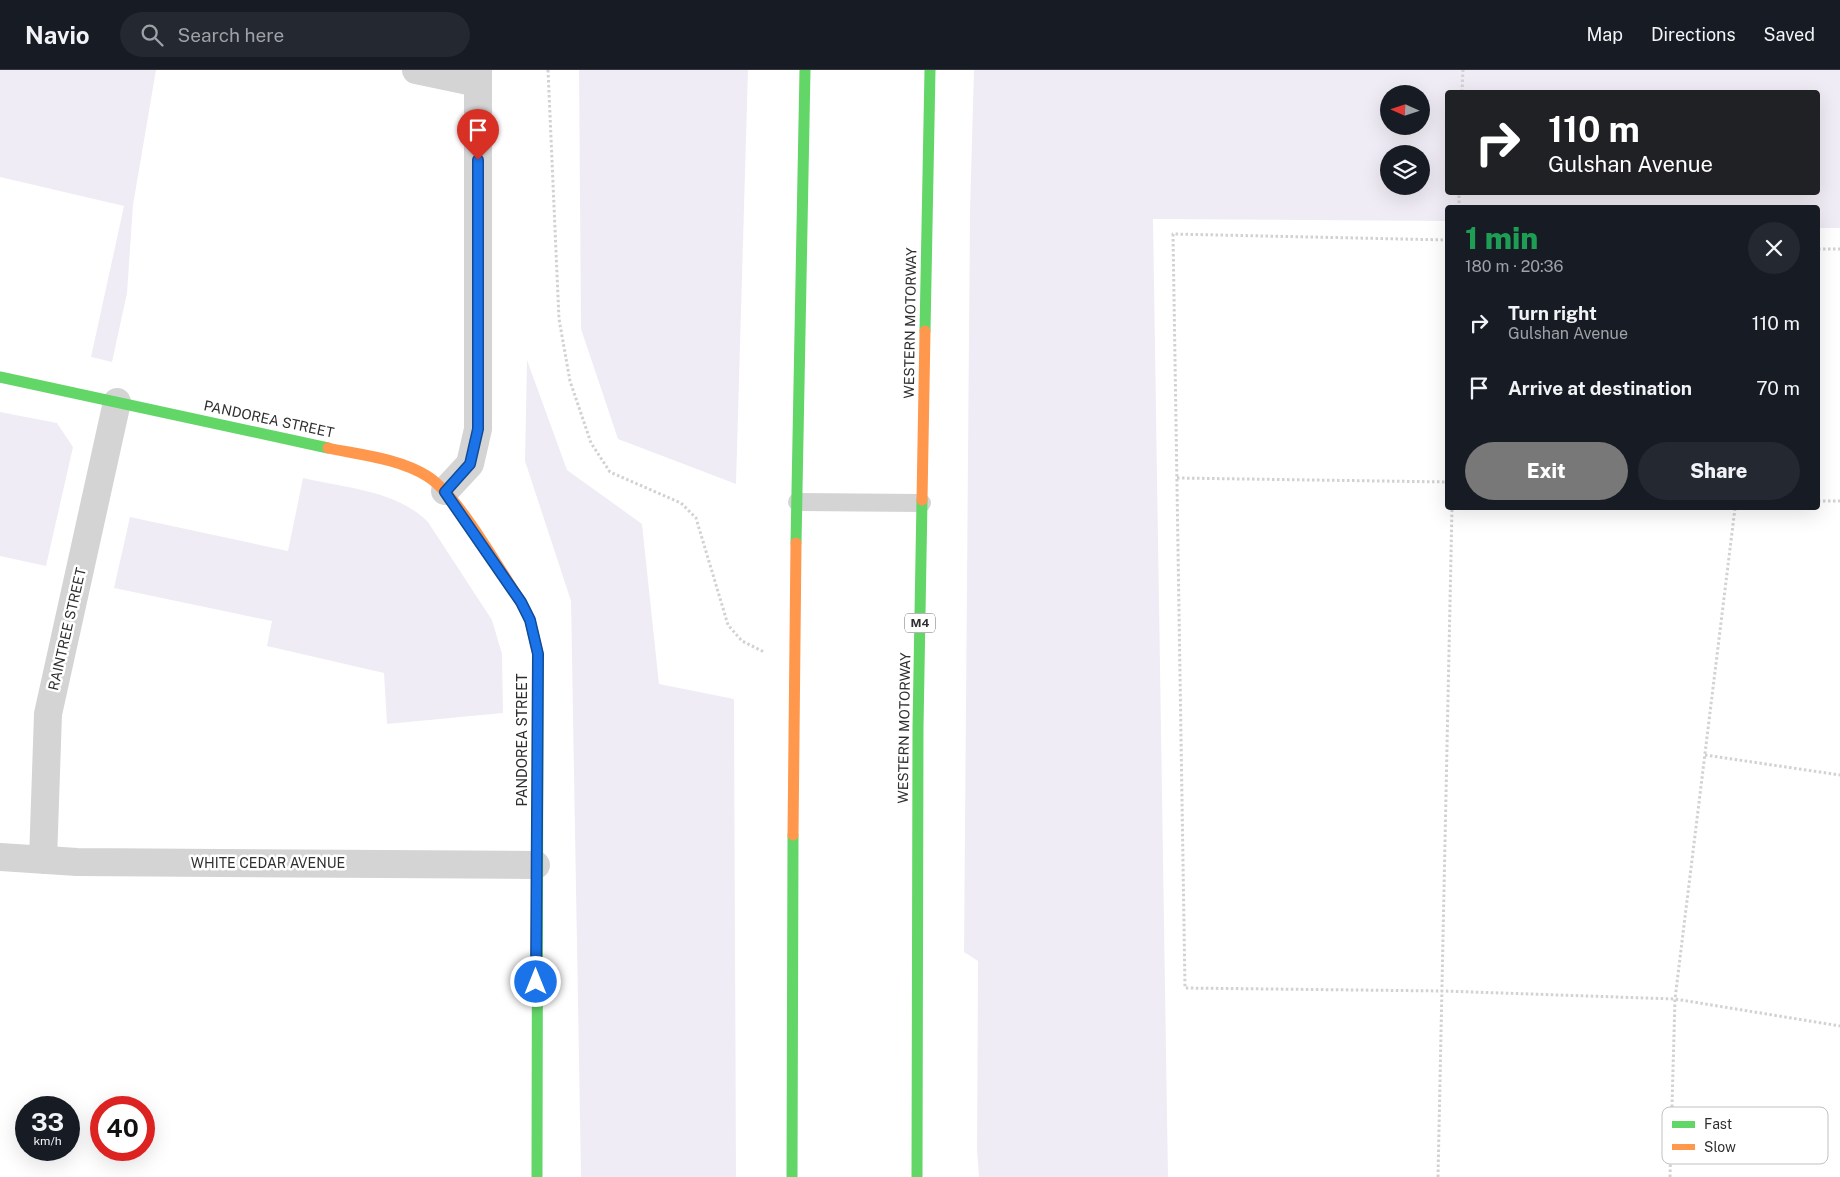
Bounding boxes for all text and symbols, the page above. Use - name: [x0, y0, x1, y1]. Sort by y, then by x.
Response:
- search box: [120, 12, 470, 57]
- text: Navio: [25, 21, 90, 49]
- icon: search: [138, 21, 166, 49]
- text: Search here: [178, 24, 284, 46]
- text: Map: [1586, 24, 1623, 45]
- text: Directions: [1651, 24, 1736, 45]
- text: Saved: [1764, 24, 1815, 45]
- north arrow: [1380, 85, 1430, 135]
- map controls: [1380, 85, 1430, 195]
- pin: [457, 109, 499, 160]
- text: 110 m: [1548, 109, 1640, 150]
- icon: right: [1465, 110, 1530, 175]
- icon: arrive: [464, 116, 492, 144]
- button: layers: [1380, 145, 1430, 195]
- text: Gulshan Avenue: [1548, 151, 1713, 177]
- text: 1 min: [1465, 220, 1538, 256]
- button: close: [1748, 222, 1800, 274]
- street label: WESTERN MOTORWAY: [901, 247, 919, 399]
- text: 180 m · 20:36: [1465, 257, 1564, 276]
- text: Turn right: [1508, 302, 1597, 324]
- icon: right: [1465, 309, 1493, 337]
- text: 110 m: [1752, 312, 1800, 334]
- text: Gulshan Avenue: [1508, 324, 1628, 343]
- icon: arrive: [1465, 374, 1493, 402]
- text: Arrive at destination: [1508, 377, 1692, 399]
- text: 70 m: [1756, 377, 1800, 399]
- street label: PANDOREA STREET: [202, 397, 336, 441]
- button: Exit: [1465, 442, 1628, 500]
- button: Share: [1638, 442, 1800, 500]
- street label: RAINTREE STREET: [45, 566, 89, 692]
- road number: M4: [905, 614, 935, 632]
- street label: WESTERN MOTORWAY: [895, 652, 913, 804]
- street label: PANDOREA STREET: [514, 674, 530, 806]
- street label: WHITE CEDAR AVENUE: [191, 855, 345, 871]
- position arrow: [509, 955, 561, 1007]
- speed limit sign: 40: [90, 1096, 155, 1161]
- text: 33: [31, 1107, 64, 1137]
- legend: [1662, 1107, 1828, 1164]
- text: Fast: [1704, 1116, 1732, 1132]
- text: km/h: [33, 1134, 62, 1148]
- text: Slow: [1704, 1139, 1736, 1155]

